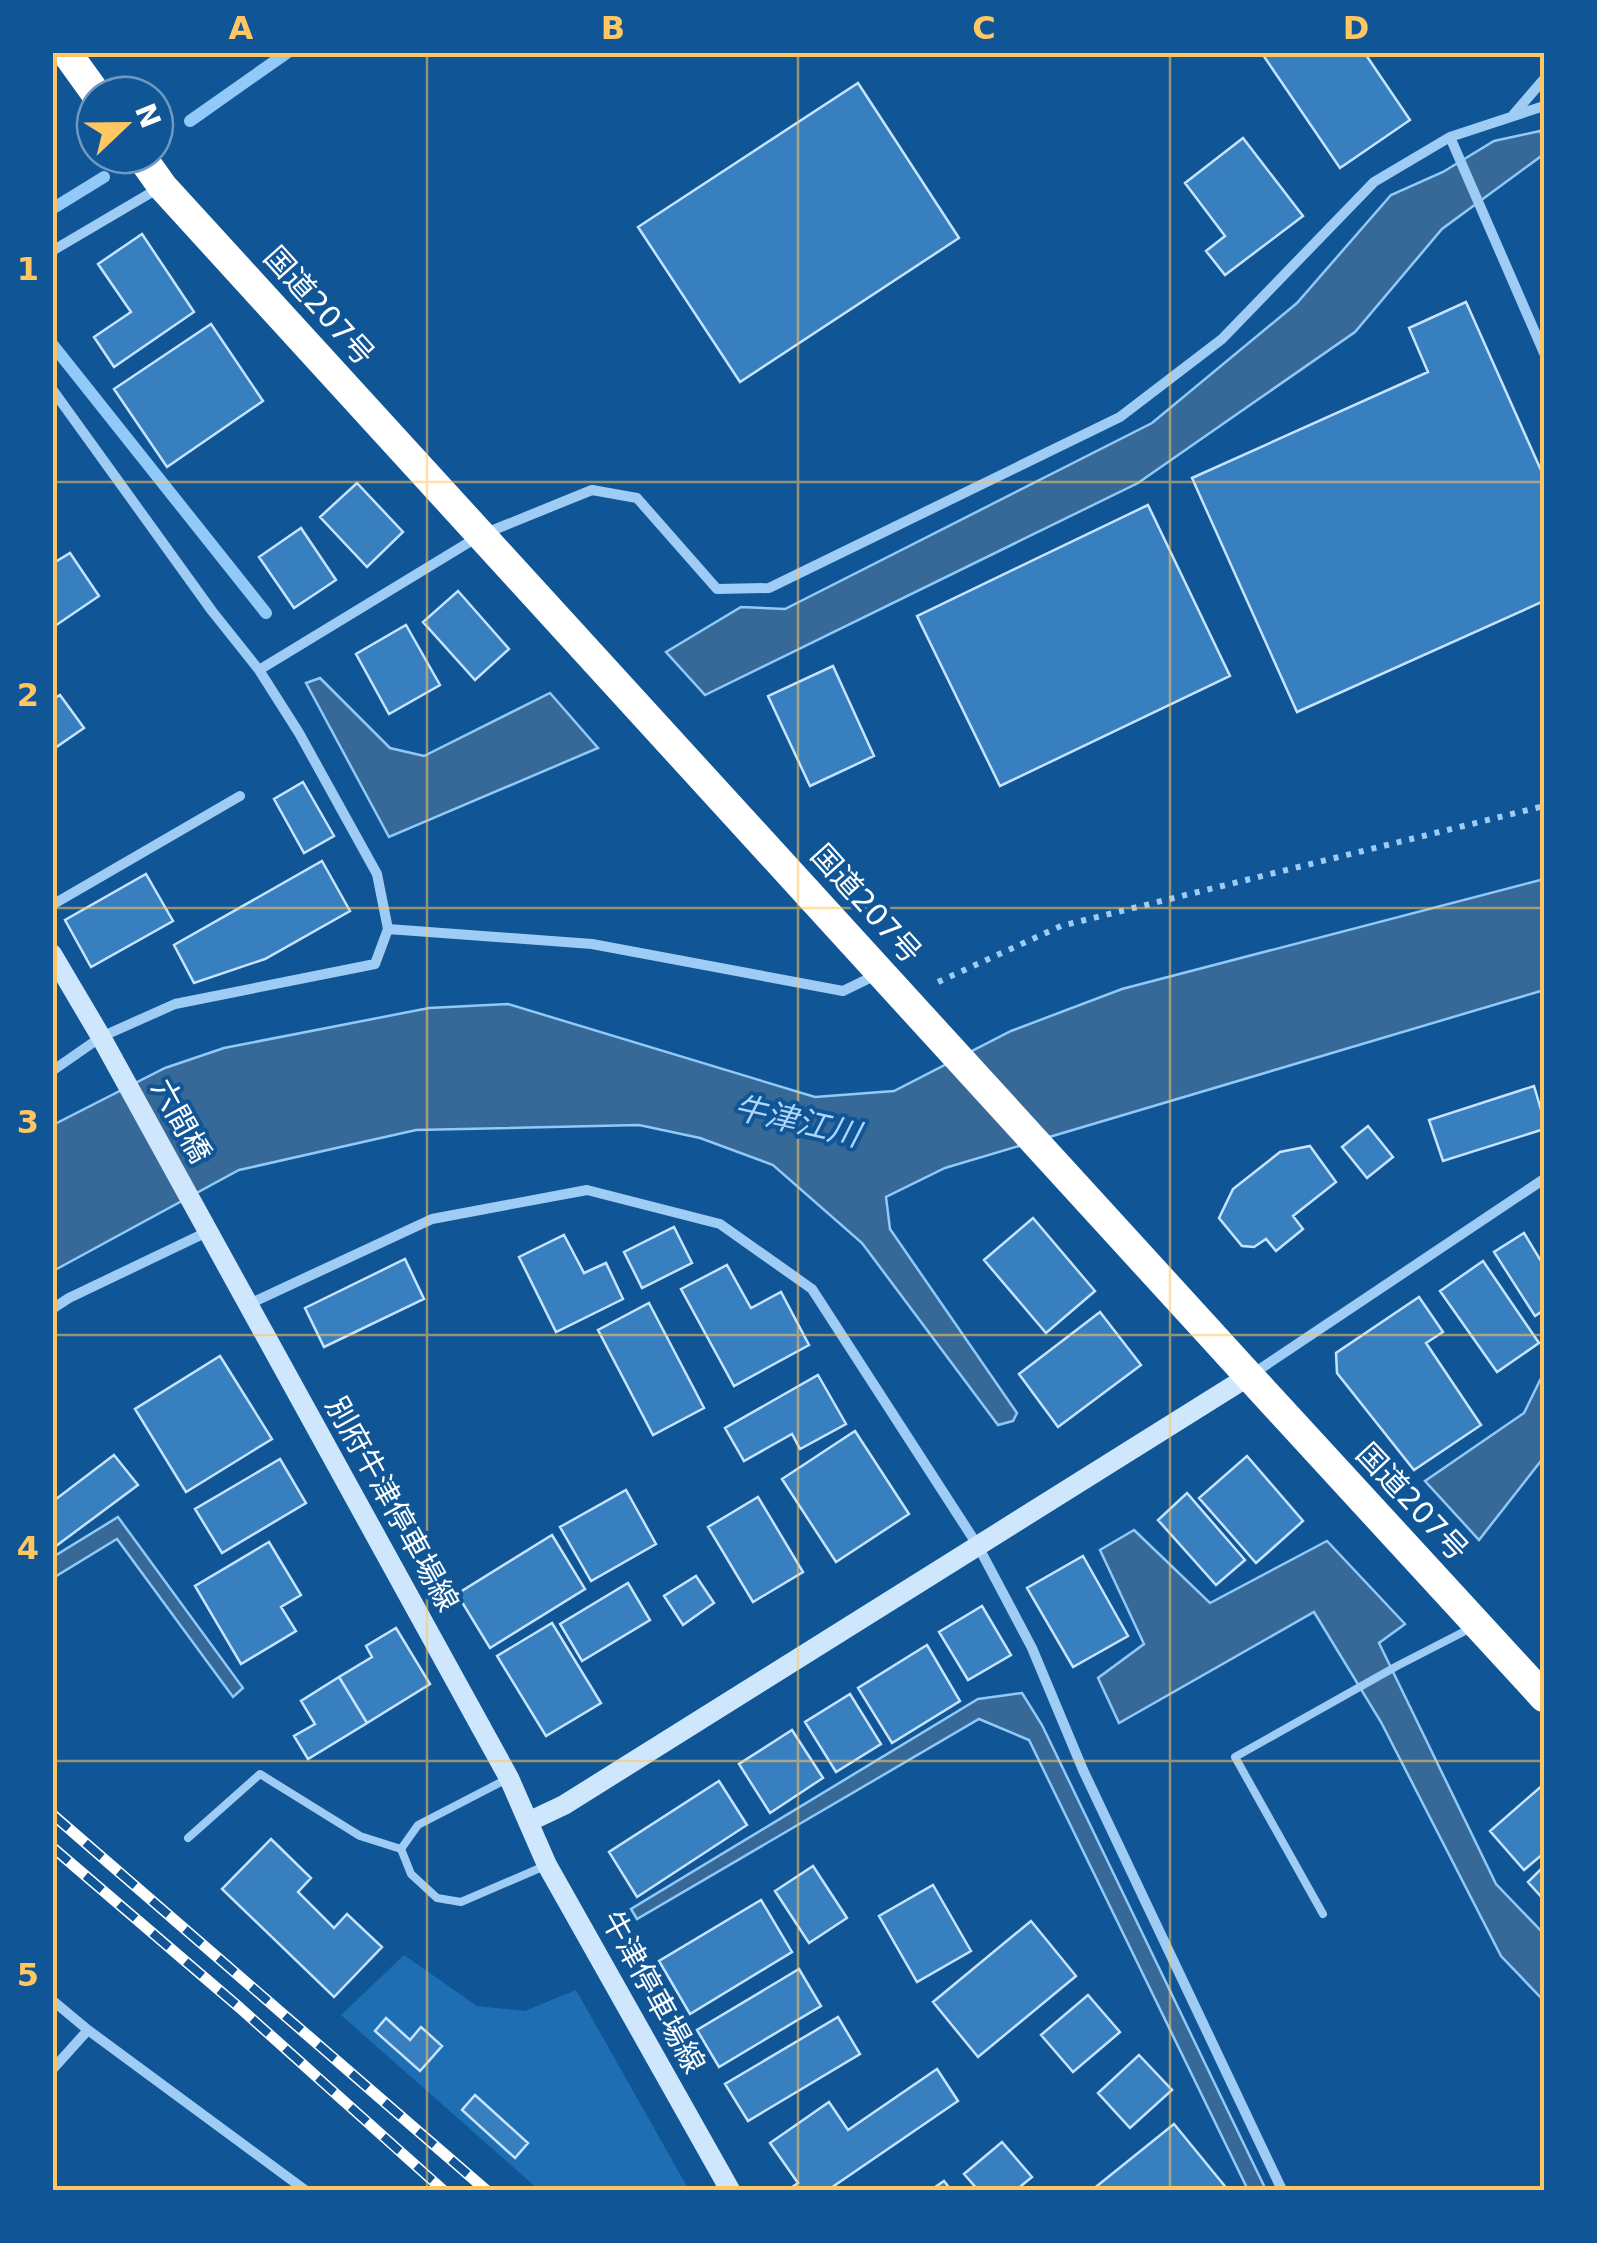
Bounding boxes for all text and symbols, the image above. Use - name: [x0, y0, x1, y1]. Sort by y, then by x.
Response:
- text: A: [229, 9, 254, 47]
- text: B: [601, 9, 625, 47]
- text: C: [972, 9, 996, 47]
- text: D: [1343, 9, 1369, 47]
- north arrow: [75, 75, 175, 175]
- text: N: [128, 99, 167, 133]
- street label: 国道207号: [257, 239, 382, 372]
- text: 1: [17, 250, 39, 288]
- text: 2: [17, 676, 39, 714]
- street label: 国道207号: [804, 837, 929, 970]
- street label: 六間橋: [144, 1073, 219, 1169]
- water label: 牛津江川: [730, 1088, 867, 1155]
- text: 3: [17, 1103, 39, 1141]
- street label: 別府牛津停車場線: [319, 1390, 466, 1617]
- street label: 国道207号: [1349, 1436, 1475, 1567]
- text: 4: [17, 1529, 39, 1567]
- street label: 牛津停車場線: [594, 1905, 712, 2079]
- text: 5: [17, 1956, 39, 1994]

